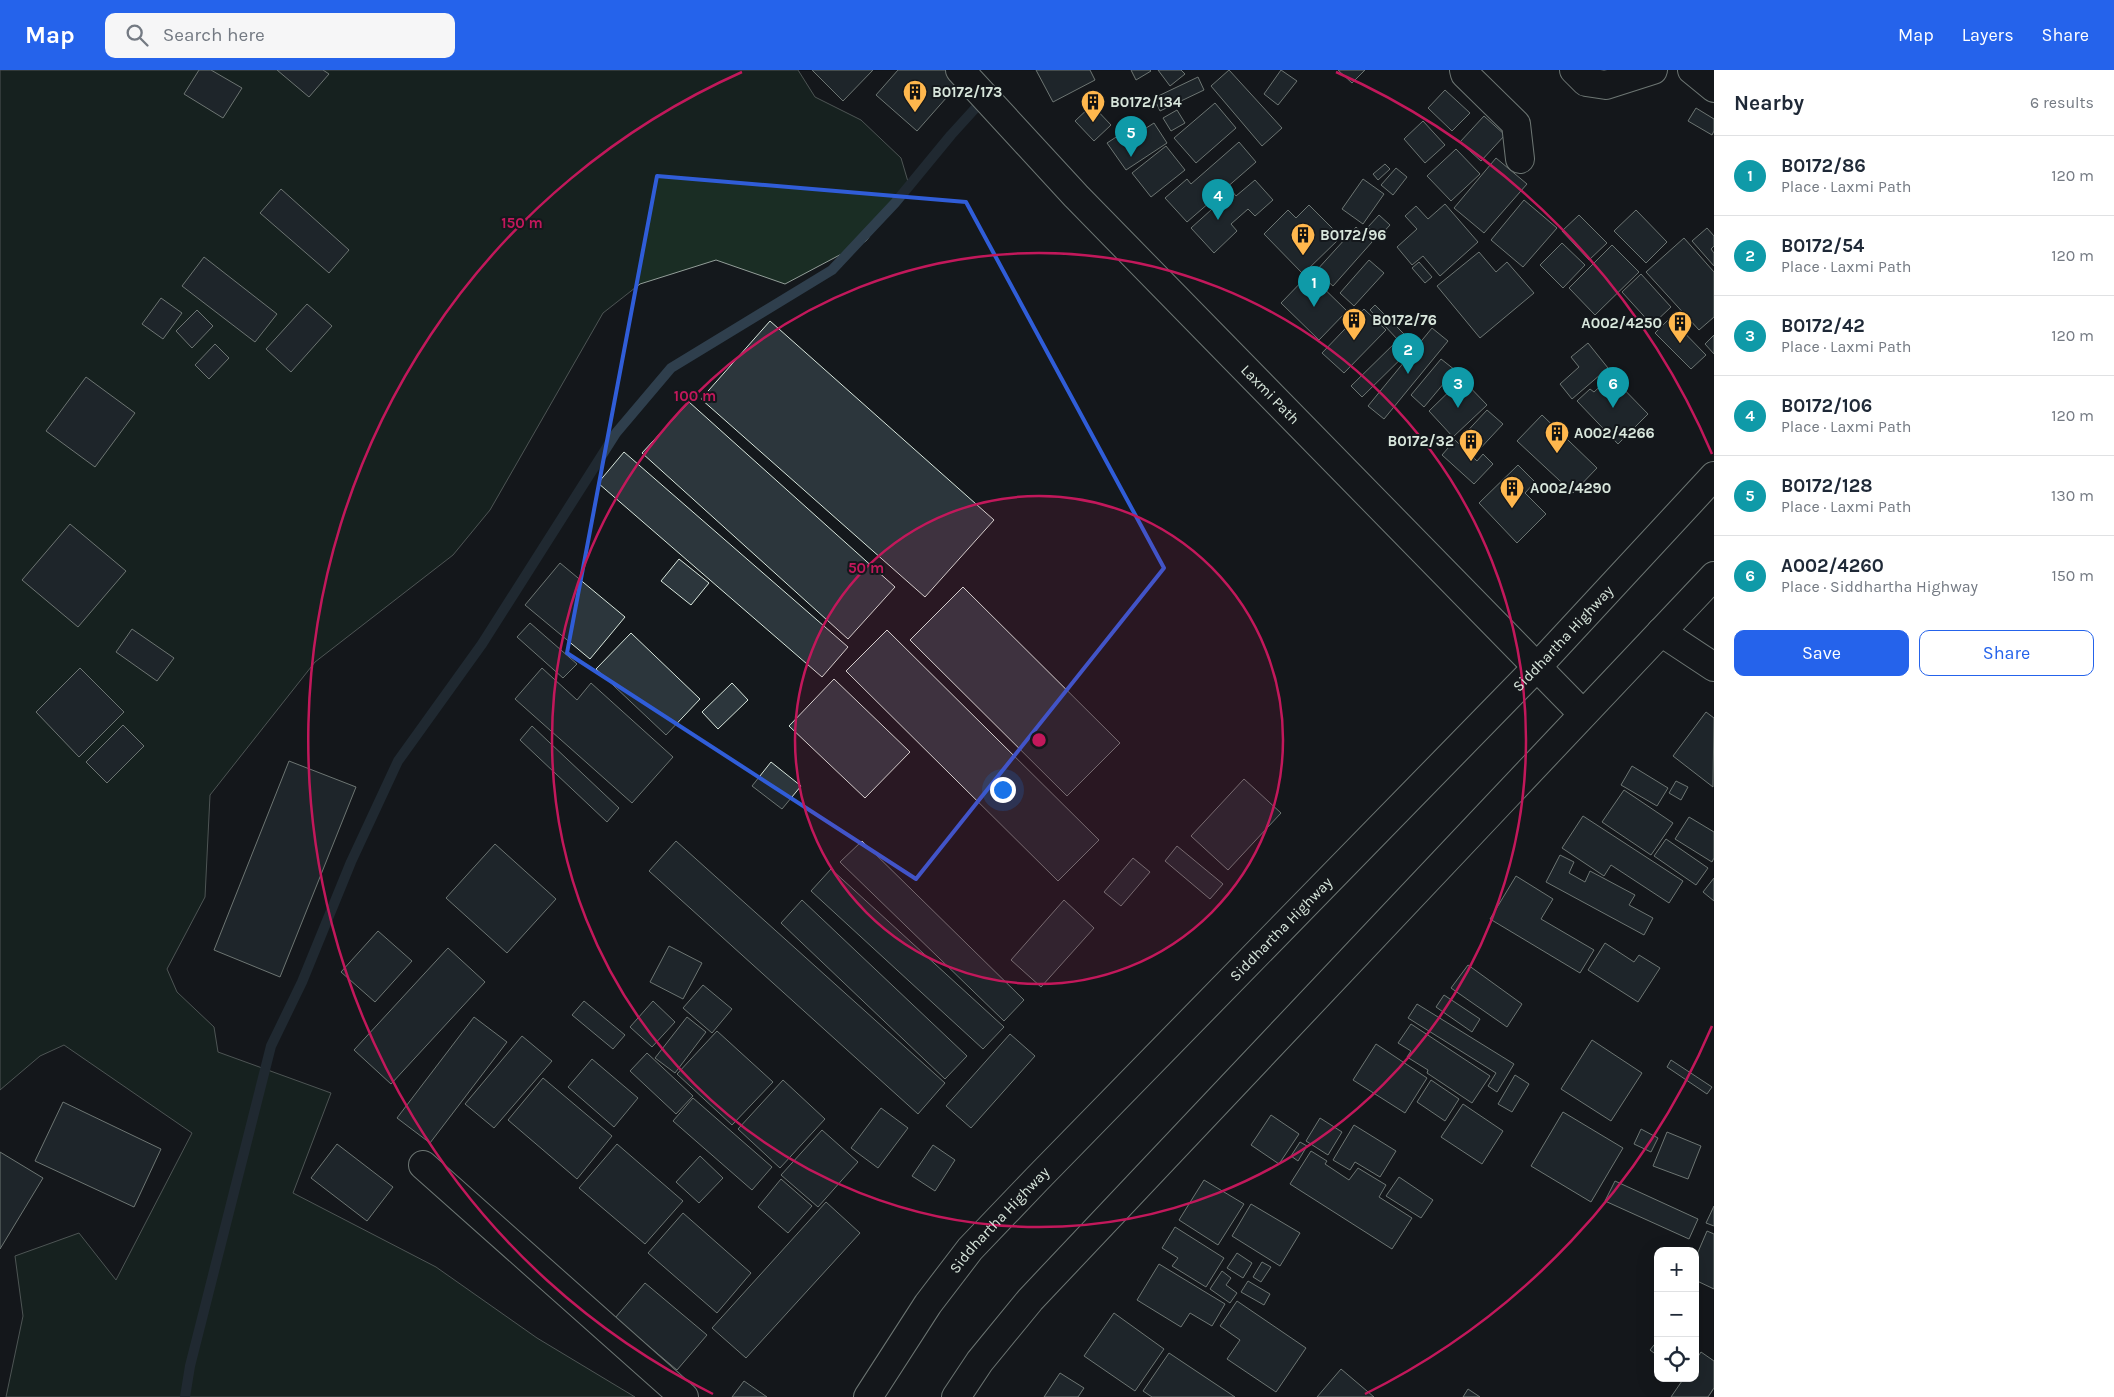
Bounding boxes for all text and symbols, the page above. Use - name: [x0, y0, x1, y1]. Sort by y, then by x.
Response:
- search box: [105, 13, 455, 58]
- text: Map: [25, 21, 75, 49]
- icon: search: [123, 21, 151, 49]
- text: Search here: [163, 24, 265, 46]
- text: Map: [1898, 24, 1934, 46]
- text: Layers: [1962, 24, 2014, 46]
- text: Share: [2042, 24, 2089, 46]
- building icon: B0172/173: [902, 79, 928, 113]
- place label: B0172/173: [932, 83, 1002, 101]
- building icon: B0172/134: [1080, 89, 1106, 123]
- text: Nearby: [1734, 91, 1804, 115]
- place label: B0172/134: [1110, 93, 1182, 111]
- text: 6 results: [2030, 93, 2094, 112]
- pin: 5: [1115, 116, 1147, 157]
- text: B0172/86: [1781, 155, 1866, 177]
- text: 1: [1747, 166, 1753, 185]
- text: 120 m: [2051, 166, 2094, 185]
- text: Place · Laxmi Path: [1781, 177, 1911, 196]
- pin: 4: [1202, 179, 1234, 220]
- text: 150 m: [501, 214, 543, 232]
- building icon: B0172/96: [1290, 222, 1316, 256]
- place label: B0172/96: [1320, 226, 1386, 244]
- text: B0172/54: [1781, 235, 1864, 257]
- text: 2: [1745, 246, 1755, 265]
- text: 120 m: [2051, 246, 2094, 265]
- text: Place · Laxmi Path: [1781, 257, 1911, 276]
- pin: 1: [1298, 266, 1330, 307]
- building icon: B0172/76: [1341, 307, 1367, 341]
- building icon: A002/4250: [1667, 310, 1693, 344]
- place label: B0172/76: [1372, 311, 1437, 329]
- place label: A002/4250: [1581, 314, 1662, 332]
- text: B0172/42: [1781, 315, 1865, 337]
- text: 3: [1745, 326, 1755, 345]
- text: 120 m: [2051, 326, 2094, 345]
- pin: 2: [1392, 333, 1424, 374]
- text: Place · Laxmi Path: [1781, 337, 1911, 356]
- street label: Laxmi Path: [1237, 361, 1303, 428]
- pin: 3: [1442, 367, 1474, 408]
- pin: 6: [1597, 367, 1629, 408]
- text: 100 m: [674, 387, 716, 405]
- text: B0172/106: [1781, 395, 1872, 417]
- text: 4: [1745, 406, 1755, 425]
- text: 120 m: [2051, 406, 2094, 425]
- text: Place · Laxmi Path: [1781, 417, 1911, 436]
- building icon: A002/4266: [1544, 420, 1570, 454]
- place label: A002/4266: [1574, 424, 1655, 442]
- building icon: B0172/32: [1458, 428, 1484, 462]
- place label: B0172/32: [1387, 432, 1454, 450]
- building icon: A002/4290: [1499, 475, 1525, 509]
- text: B0172/128: [1781, 475, 1873, 497]
- place label: A002/4290: [1530, 479, 1611, 497]
- text: 5: [1745, 486, 1755, 505]
- text: 130 m: [2051, 486, 2094, 505]
- text: Place · Laxmi Path: [1781, 497, 1911, 516]
- text: A002/4260: [1781, 555, 1884, 577]
- text: 50 m: [848, 559, 884, 577]
- text: 6: [1745, 566, 1755, 585]
- text: 150 m: [2051, 566, 2094, 585]
- text: Place · Siddhartha Highway: [1781, 577, 1978, 596]
- street label: Siddhartha Highway: [1509, 582, 1617, 695]
- button: Save: [1734, 630, 1909, 676]
- button: Share: [1919, 630, 2094, 676]
- centre of rings: [1030, 731, 1048, 749]
- your location: [990, 777, 1016, 803]
- street label: Siddhartha Highway: [1226, 873, 1336, 985]
- street label: Siddhartha Highway: [946, 1163, 1053, 1277]
- map controls: [1654, 1247, 1699, 1382]
- button: +: [1654, 1247, 1699, 1292]
- button: −: [1654, 1292, 1699, 1337]
- button: locate: [1654, 1337, 1699, 1382]

